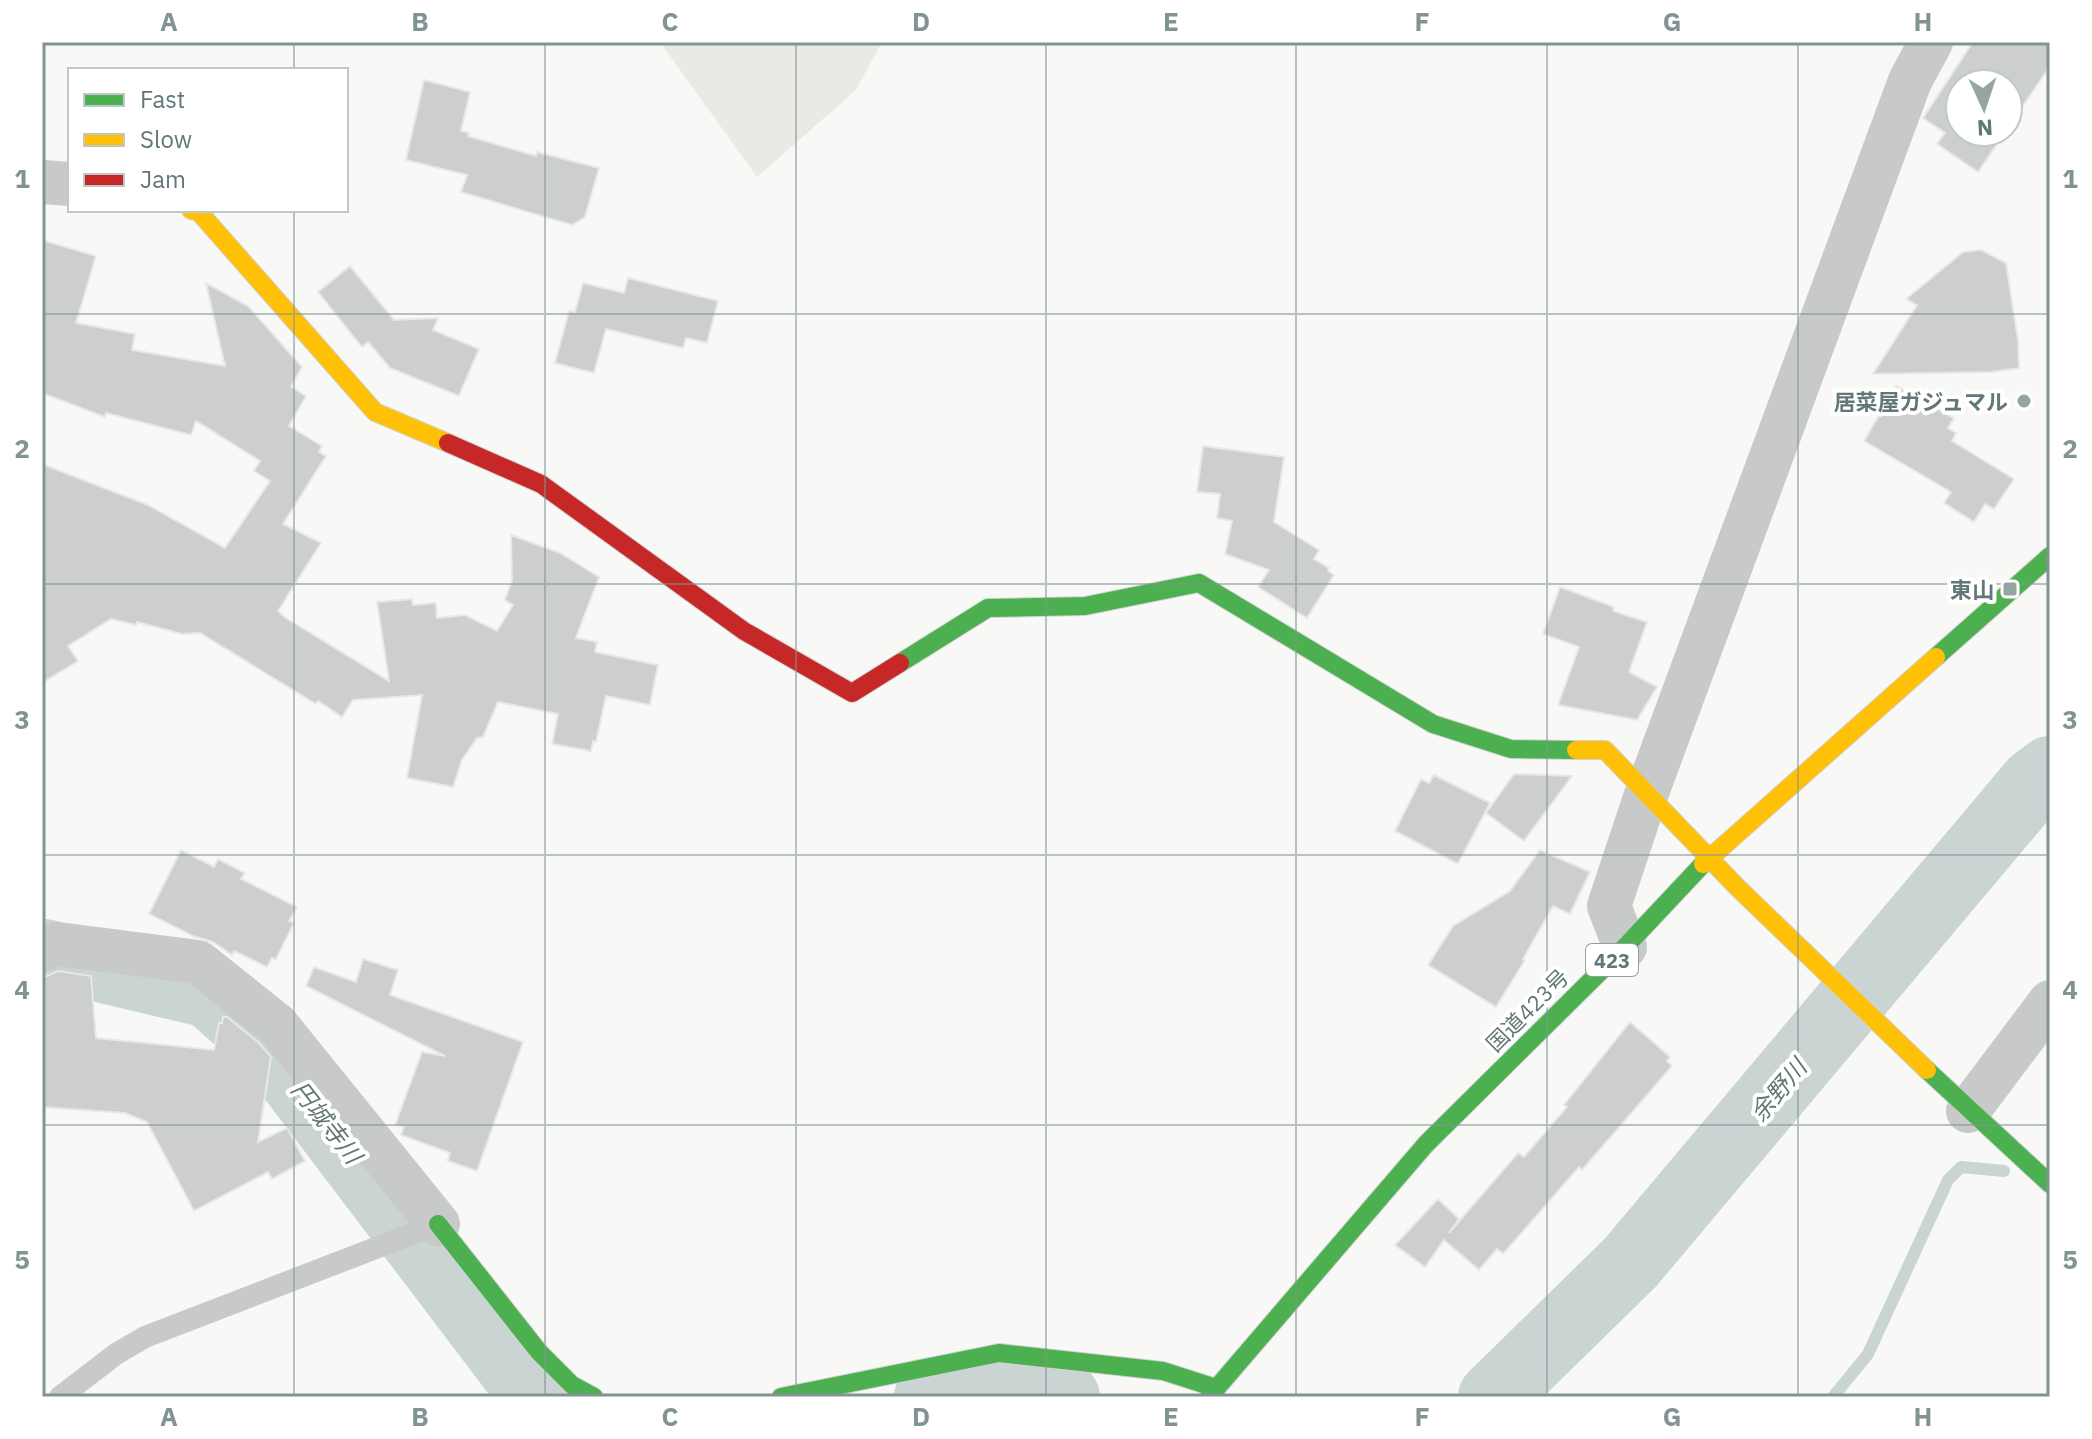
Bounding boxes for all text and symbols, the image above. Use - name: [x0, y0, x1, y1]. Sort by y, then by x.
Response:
- text: A: [160, 4, 178, 38]
- text: B: [411, 4, 429, 38]
- text: C: [662, 4, 679, 38]
- text: D: [912, 4, 930, 38]
- text: E: [1163, 4, 1179, 38]
- text: F: [1414, 4, 1430, 38]
- text: G: [1663, 4, 1681, 38]
- text: H: [1914, 4, 1932, 38]
- legend: [68, 68, 348, 212]
- north arrow: [1944, 68, 2024, 148]
- text: Fast: [140, 83, 185, 115]
- text: N: [1976, 114, 1994, 143]
- text: Slow: [140, 123, 192, 155]
- text: 1: [14, 161, 30, 195]
- text: 1: [2062, 161, 2078, 195]
- text: Jam: [140, 163, 186, 195]
- place label: 居菜屋ガジュマル: [1834, 387, 2008, 416]
- marker: 居菜屋ガジュマル: [2015, 392, 2033, 410]
- text: 2: [14, 431, 30, 465]
- text: 2: [2062, 431, 2078, 465]
- place label: 東山: [1950, 575, 1994, 604]
- marker: 東山: [2001, 580, 2019, 598]
- text: 3: [14, 702, 30, 736]
- text: 3: [2062, 702, 2078, 736]
- road number: 423: [1586, 944, 1638, 976]
- street label: 国道423号: [1479, 962, 1575, 1058]
- text: 4: [14, 972, 30, 1006]
- text: 4: [2062, 972, 2078, 1006]
- water label: 余野川: [1743, 1050, 1815, 1128]
- water label: 円城寺川: [285, 1074, 371, 1172]
- text: 5: [14, 1242, 30, 1276]
- text: 5: [2062, 1242, 2078, 1276]
- text: A: [160, 1399, 178, 1433]
- text: B: [411, 1399, 429, 1433]
- text: C: [662, 1399, 679, 1433]
- text: D: [912, 1399, 930, 1433]
- text: E: [1163, 1399, 1179, 1433]
- text: F: [1414, 1399, 1430, 1433]
- text: G: [1663, 1399, 1681, 1433]
- text: H: [1914, 1399, 1932, 1433]

